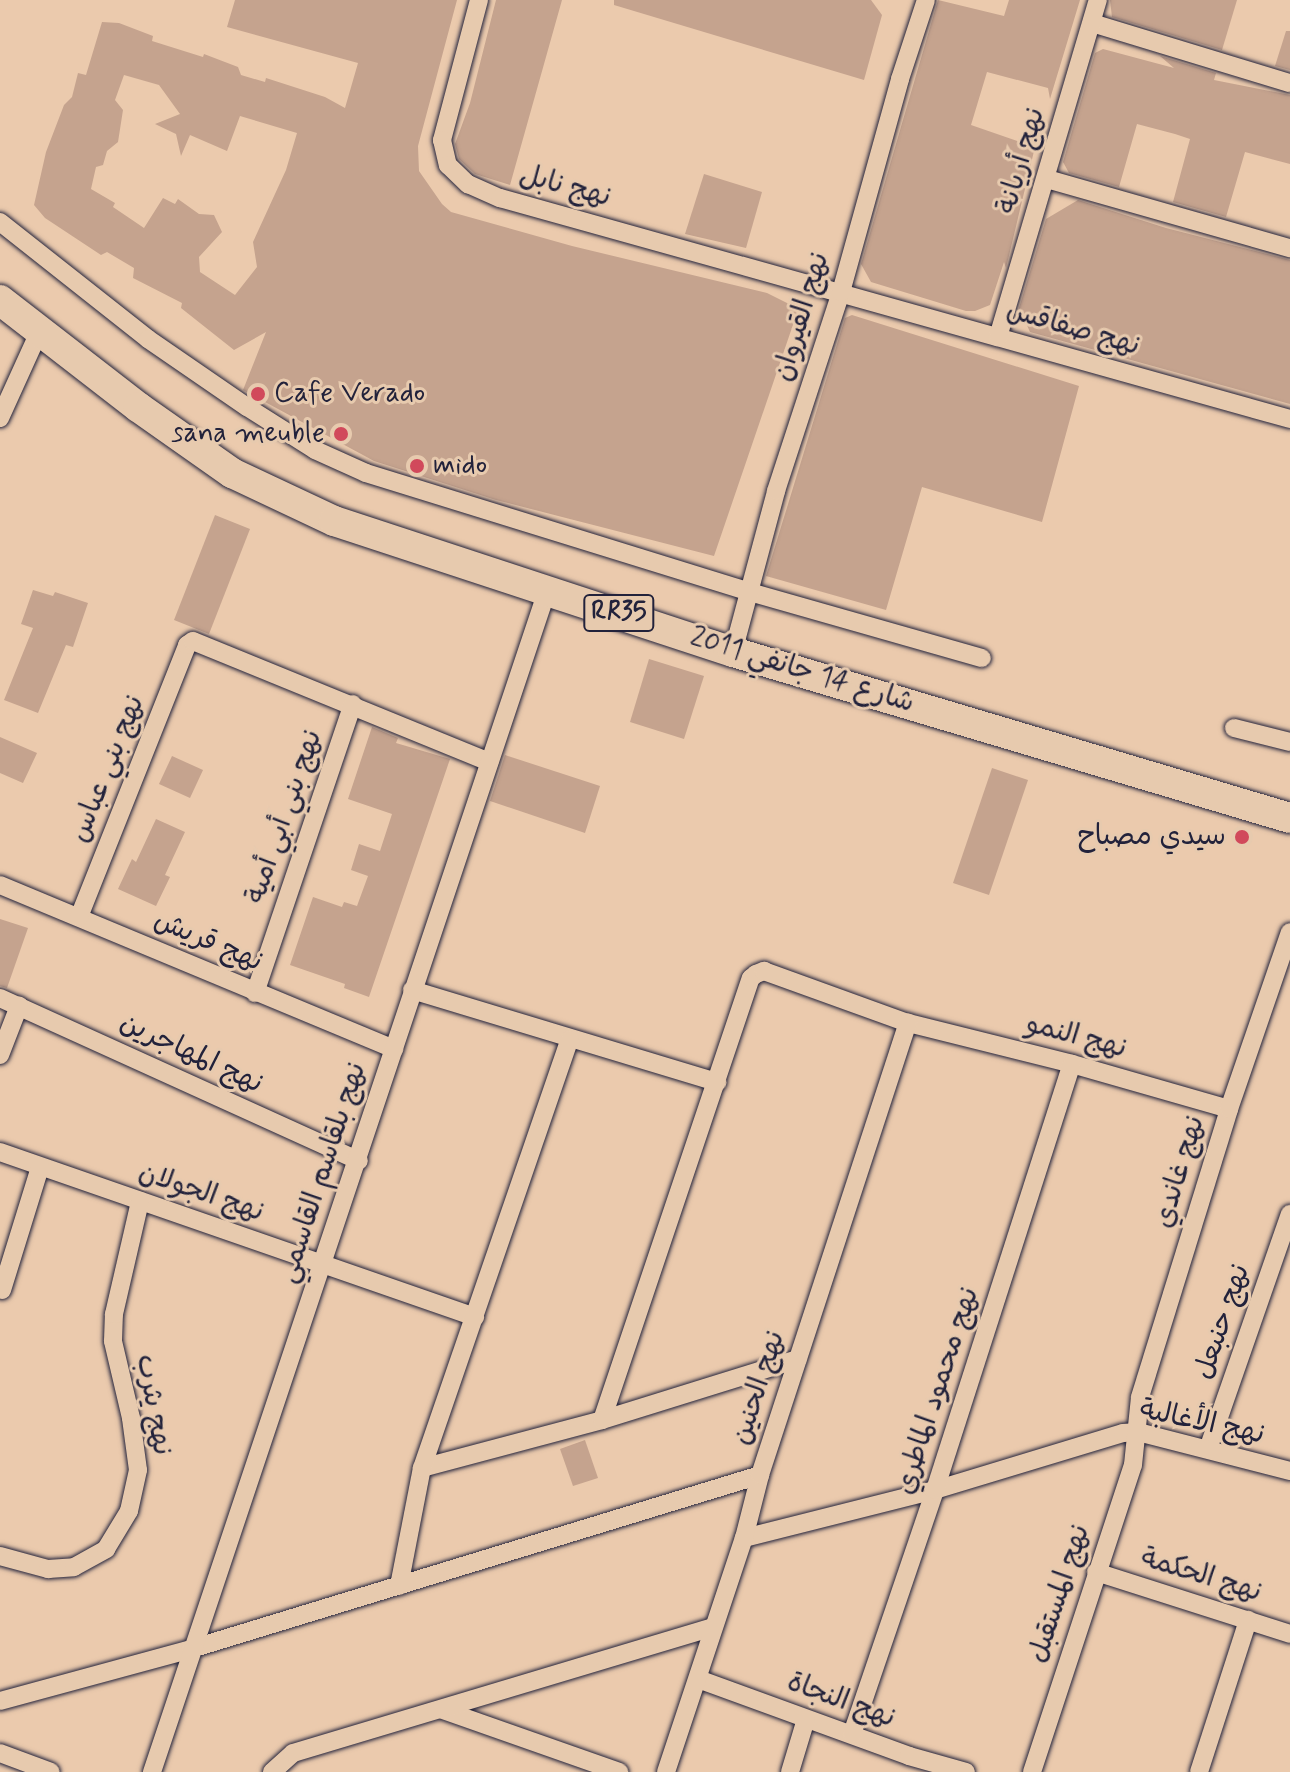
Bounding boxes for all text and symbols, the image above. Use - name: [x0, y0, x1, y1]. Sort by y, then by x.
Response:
- street label: نهج أريانة: [991, 104, 1053, 218]
- street label: نهج نابل: [516, 159, 614, 215]
- street label: نهج القيروان: [767, 249, 837, 385]
- street label: نهج صفاقس: [1003, 294, 1143, 364]
- place label: Cafe Verado: [274, 377, 421, 411]
- marker: Cafe Verado: [249, 385, 267, 403]
- place label: sana meuble: [180, 417, 325, 451]
- marker: sana meuble: [332, 425, 350, 443]
- place label: mido: [433, 449, 487, 483]
- marker: mido: [408, 457, 426, 475]
- road number: RR35: [583, 591, 655, 635]
- street label: شارع 14 جانفي 2011: [686, 621, 918, 721]
- street label: نهج بني عباس: [63, 691, 153, 847]
- street label: نهج بني أبي أمية: [240, 726, 330, 908]
- place label: سيدي مصباح: [1077, 820, 1226, 854]
- marker: سيدي مصباح: [1233, 828, 1251, 846]
- street label: نهج قريش: [149, 904, 267, 980]
- street label: نهج المهاجرين: [114, 1006, 268, 1102]
- street label: نهج النمو: [1022, 1007, 1130, 1067]
- street label: نهج بلقاسم القاسمي: [271, 1058, 375, 1288]
- street label: نهج غاندي: [1147, 1112, 1213, 1232]
- street label: نهج الجولان: [134, 1156, 268, 1230]
- street label: نهج حنبعل: [1188, 1260, 1258, 1384]
- street label: نهج محمود الماطري: [889, 1283, 987, 1499]
- street label: نهج الحنين: [725, 1327, 793, 1449]
- street label: نهج يثرب: [128, 1352, 178, 1458]
- street label: نهج الأغالبة: [1137, 1393, 1267, 1453]
- street label: نهج المستقبل: [1022, 1521, 1098, 1667]
- street label: نهج الحكمة: [1137, 1542, 1265, 1610]
- street label: نهج النجاة: [782, 1666, 900, 1736]

